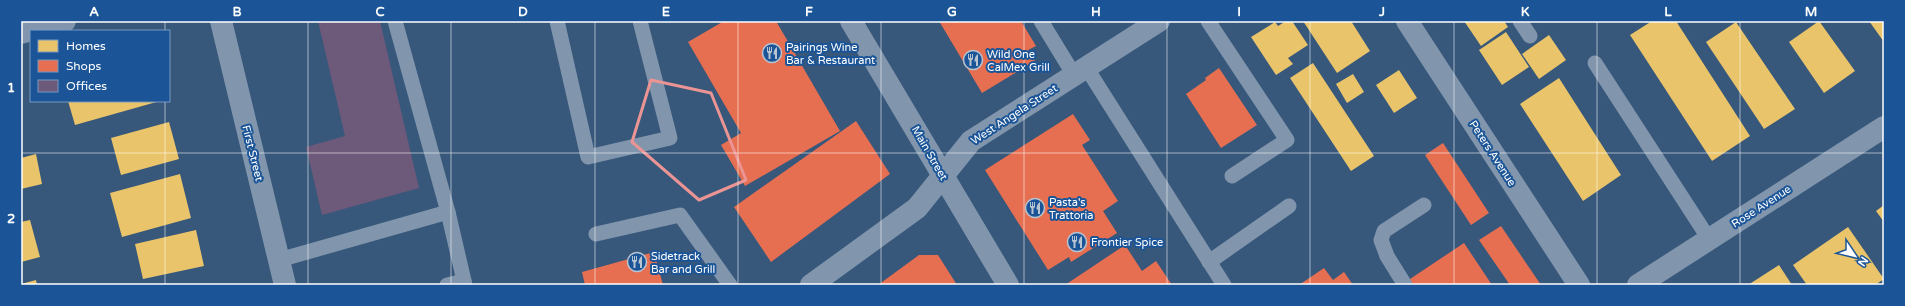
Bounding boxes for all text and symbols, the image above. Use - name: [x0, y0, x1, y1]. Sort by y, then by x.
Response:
- text: A: [89, 4, 99, 20]
- text: B: [232, 4, 242, 20]
- text: C: [375, 4, 385, 20]
- text: D: [518, 4, 528, 20]
- text: E: [662, 4, 670, 20]
- text: F: [805, 4, 813, 20]
- text: G: [947, 4, 957, 20]
- text: H: [1091, 4, 1101, 20]
- text: I: [1237, 4, 1241, 20]
- text: J: [1378, 4, 1385, 20]
- text: K: [1521, 4, 1530, 20]
- text: L: [1664, 4, 1672, 20]
- text: M: [1805, 4, 1817, 20]
- legend: [30, 30, 170, 102]
- text: Homes: [66, 39, 106, 53]
- place label: Pairings Wine Bar & Restaurant: [786, 41, 875, 67]
- restaurant icon: Pairings Wine Bar & Restaurant: [761, 42, 783, 64]
- place label: Wild One CalMex Grill: [987, 48, 1050, 74]
- restaurant icon: Wild One CalMex Grill: [962, 49, 984, 71]
- text: Shops: [66, 59, 101, 73]
- text: Offices: [66, 79, 107, 93]
- text: 1: [7, 80, 15, 96]
- street label: West Angela Street: [969, 82, 1060, 147]
- street label: Peters Avenue: [1467, 118, 1519, 188]
- street label: First Street: [239, 124, 266, 182]
- street label: Main Street: [909, 124, 950, 183]
- street label: Rose Avenue: [1729, 182, 1793, 230]
- place label: Pasta's Trattoria: [1049, 196, 1093, 222]
- restaurant icon: Pasta's Trattoria: [1024, 197, 1046, 219]
- text: 2: [7, 211, 15, 227]
- restaurant icon: Frontier Spice: [1066, 231, 1088, 253]
- place label: Frontier Spice: [1091, 236, 1163, 249]
- north arrow: [1835, 236, 1875, 276]
- place label: Sidetrack Bar and Grill: [651, 250, 715, 276]
- restaurant icon: Sidetrack Bar and Grill: [626, 251, 648, 273]
- text: N: [1855, 254, 1871, 269]

